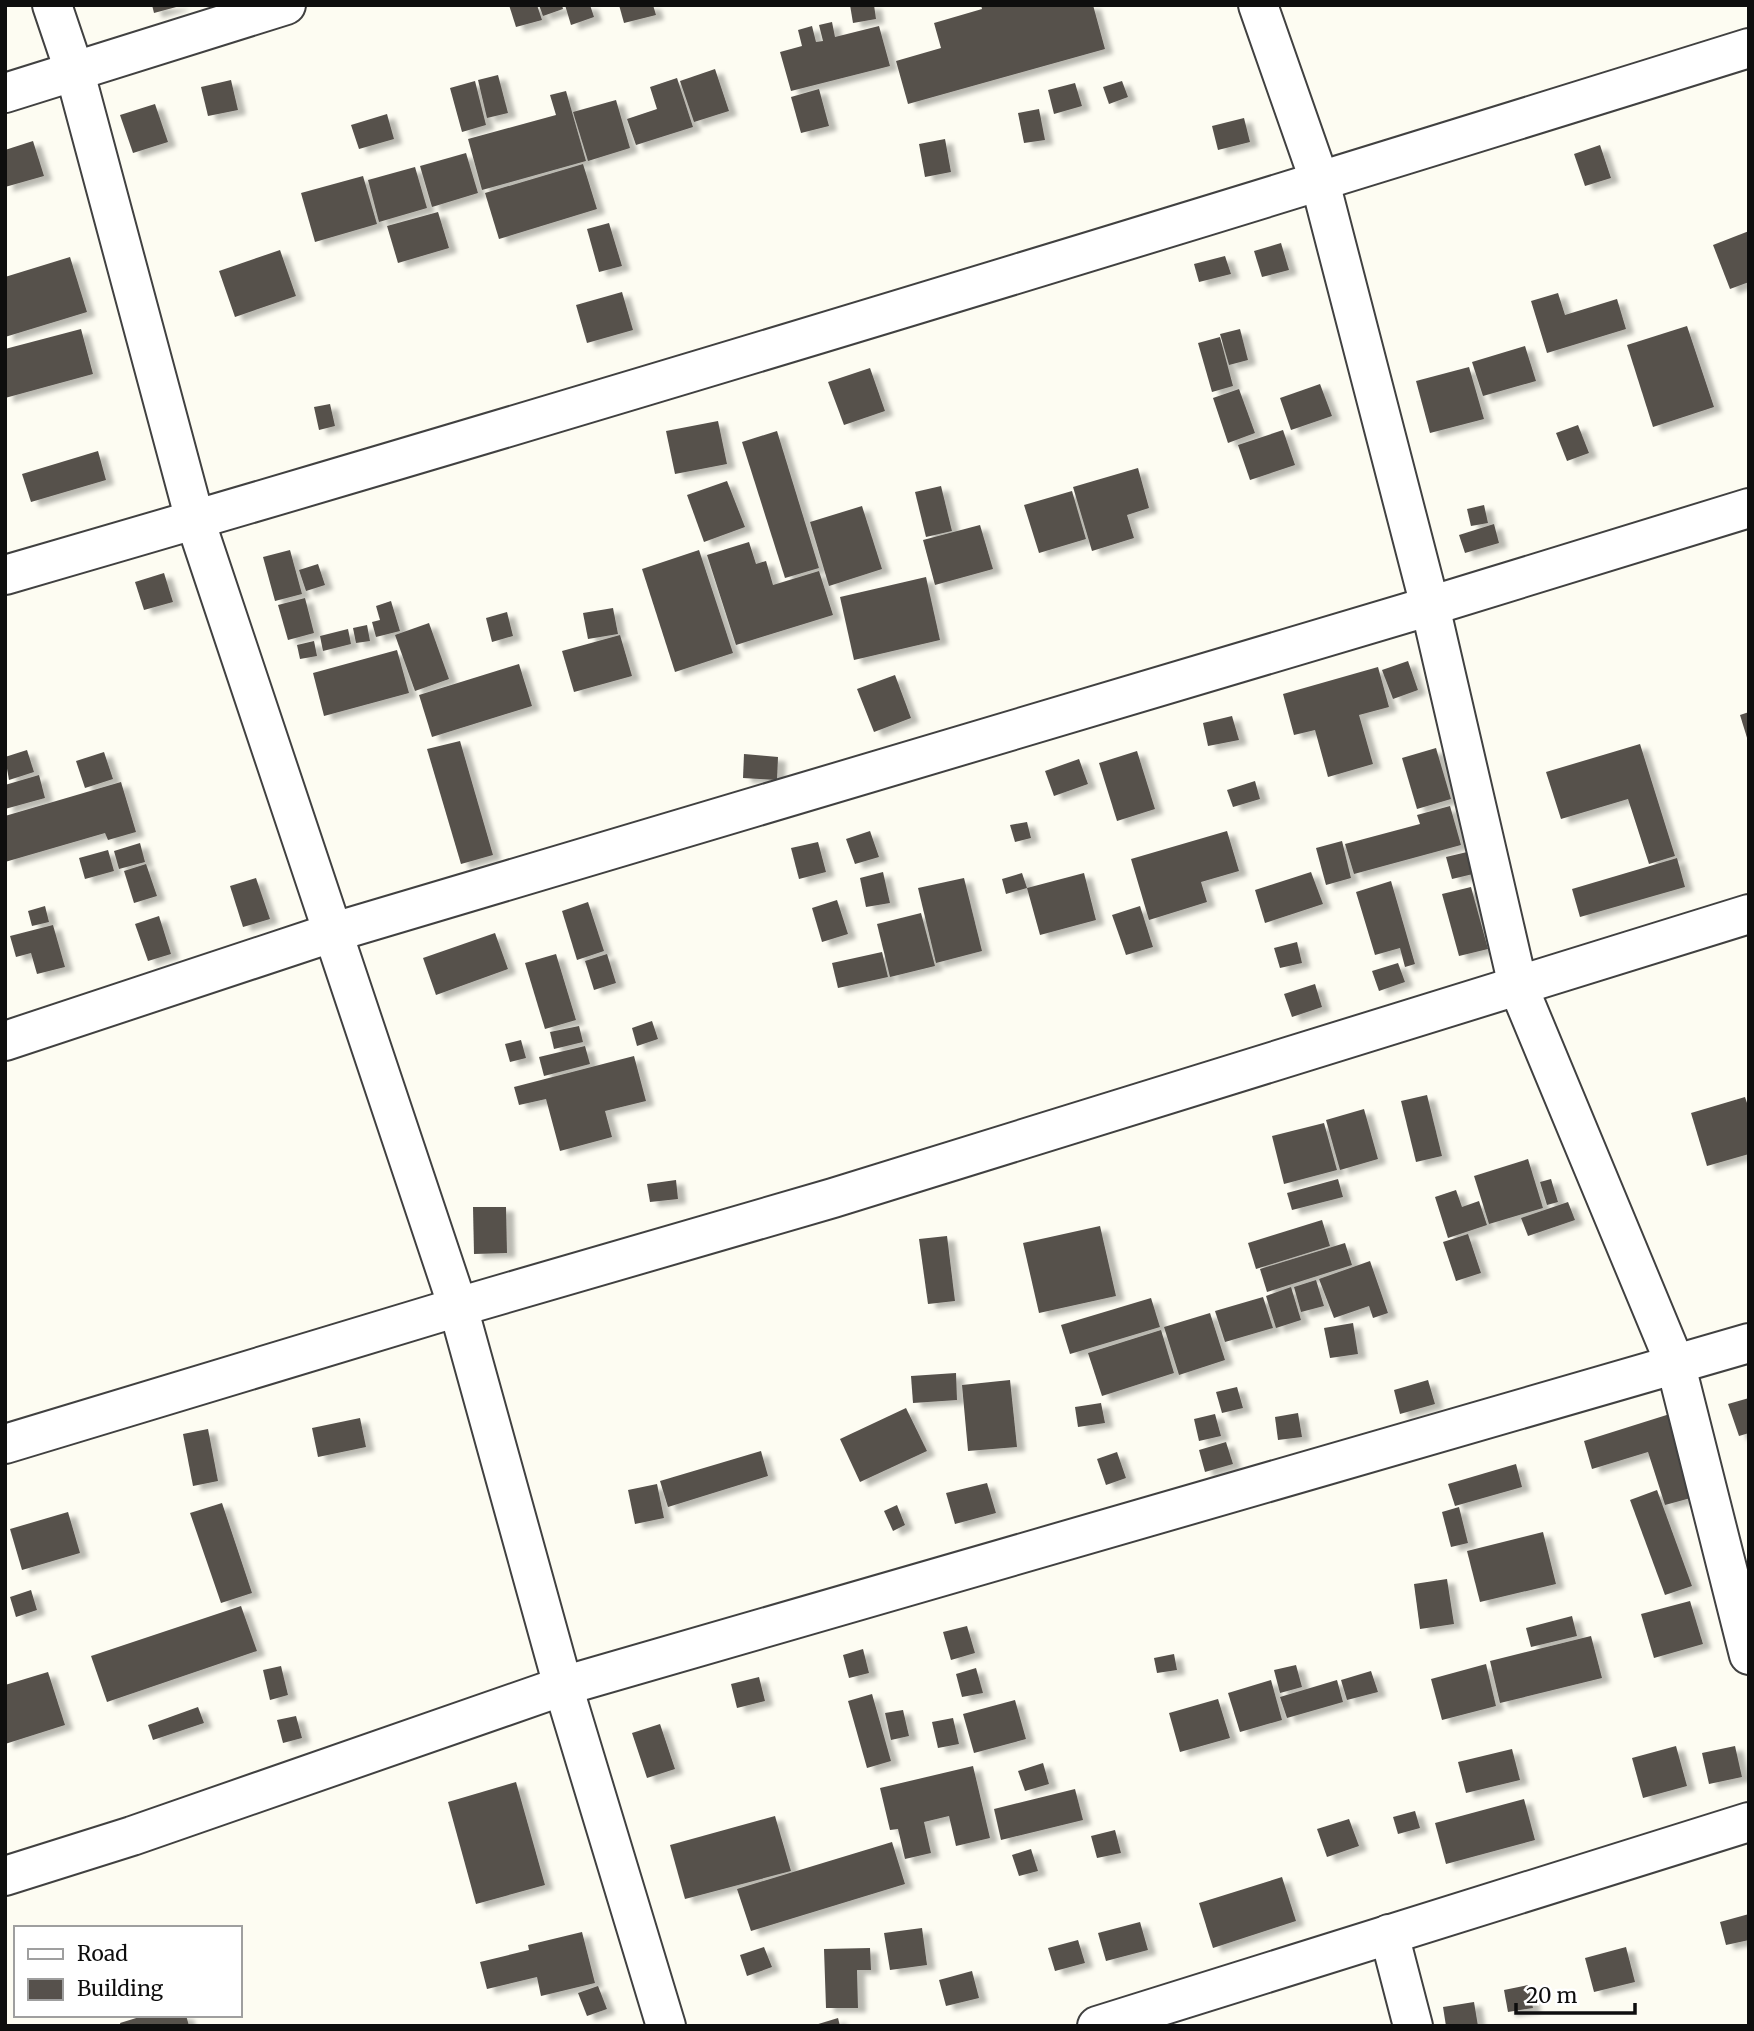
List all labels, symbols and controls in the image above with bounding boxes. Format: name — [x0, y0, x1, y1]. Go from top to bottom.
legend — [14, 1926, 242, 2017]
text: Road — [77, 1940, 128, 1967]
scale bar — [1516, 1972, 1635, 2016]
text: Building — [77, 1975, 164, 2002]
text: 20 m — [1526, 1982, 1578, 2009]

